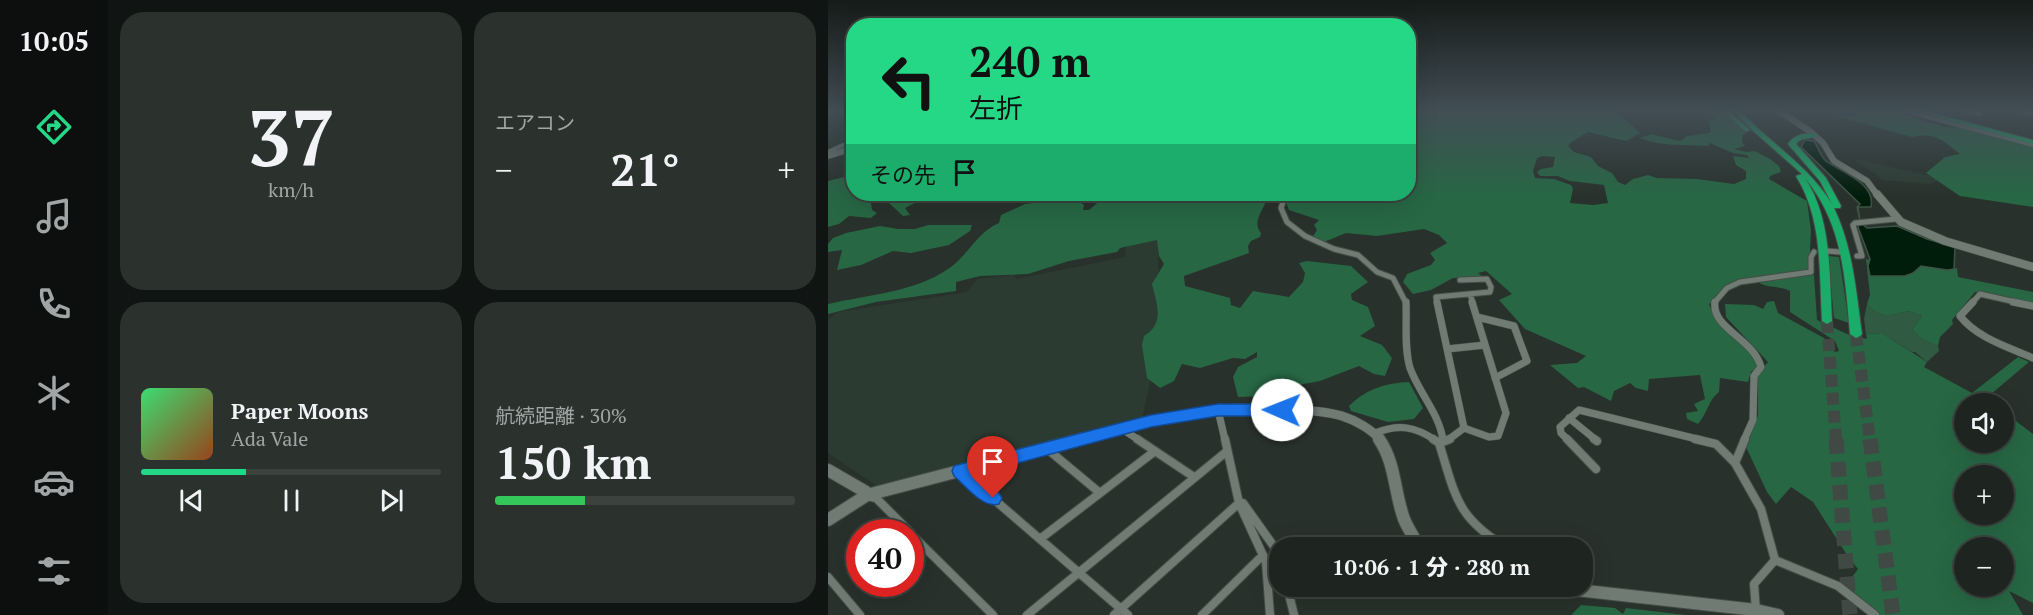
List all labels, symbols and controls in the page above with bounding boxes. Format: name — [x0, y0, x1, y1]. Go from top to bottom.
text: 10:05 — [19, 23, 89, 59]
text: 240 m — [969, 33, 1090, 89]
icon: left — [870, 42, 948, 120]
text: 37 — [247, 85, 335, 188]
text: 左折 — [969, 90, 1023, 126]
icon: directions — [33, 106, 75, 148]
text: エアコン — [495, 109, 575, 136]
text: 21° — [610, 139, 680, 199]
text: − — [495, 148, 513, 191]
text: + — [777, 148, 795, 191]
icon: arrive — [948, 156, 981, 189]
text: その先 — [870, 160, 936, 189]
text: km/h — [268, 176, 314, 203]
icon: music — [33, 195, 75, 237]
icon: phone — [33, 283, 75, 325]
icon: climate — [33, 372, 75, 414]
position arrow — [1250, 378, 1314, 442]
map controls — [1954, 393, 2014, 597]
button: sound — [1954, 393, 2014, 453]
text: Paper Moons — [231, 396, 369, 425]
text: 航続距離 · 30% — [495, 402, 627, 429]
text: Ada Vale — [231, 425, 308, 452]
text: 150 km — [495, 432, 651, 492]
pin — [967, 436, 1018, 498]
icon: arrive — [976, 445, 1009, 478]
icon: car — [33, 461, 75, 503]
button: + — [1954, 465, 2014, 525]
icon: previous — [175, 484, 208, 517]
icon: pause — [275, 484, 308, 517]
icon: next — [375, 484, 408, 517]
speed limit sign: 40 — [846, 519, 924, 597]
button: − — [1954, 537, 2014, 597]
icon: filters — [33, 550, 75, 592]
text: 10:06 · 1 分 · 280 m — [1332, 552, 1530, 581]

